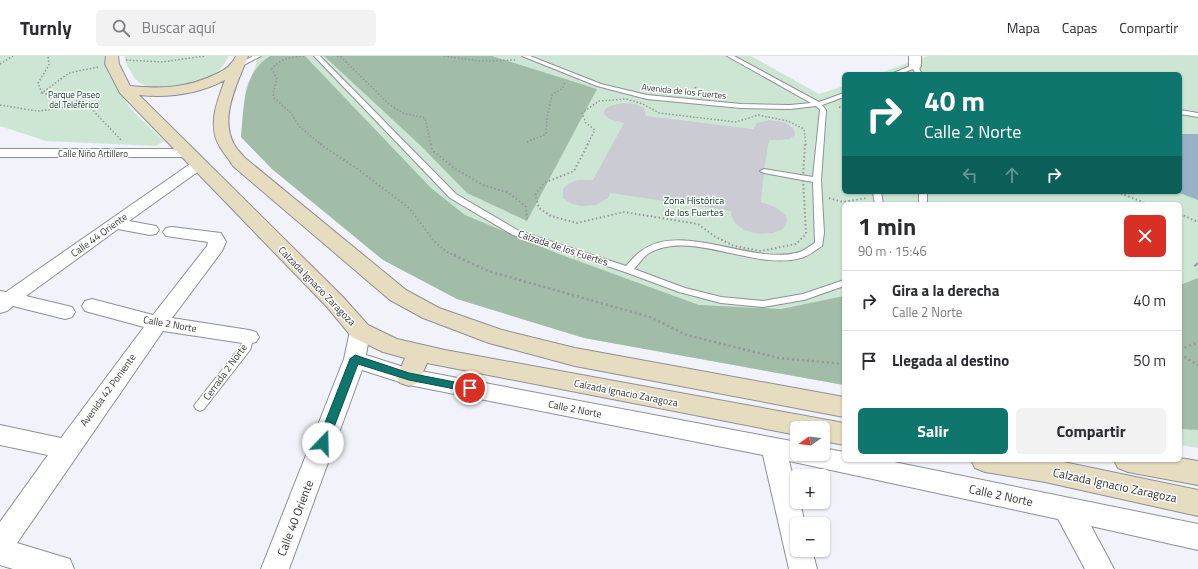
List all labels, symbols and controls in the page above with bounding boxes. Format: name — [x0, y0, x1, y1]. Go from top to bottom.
search box — [96, 10, 376, 46]
text: Turnly — [20, 13, 72, 42]
text: Buscar aquí — [142, 16, 215, 39]
icon: search — [110, 17, 132, 39]
text: Mapa — [1007, 17, 1040, 38]
text: Capas — [1062, 17, 1097, 38]
text: Compartir — [1119, 17, 1178, 38]
text: 40 m — [924, 79, 985, 122]
street label: Avenida de los Fuertes — [641, 80, 727, 102]
park label: Parque Paseo del Teleférico — [48, 88, 100, 111]
icon: right — [858, 88, 910, 140]
text: Calle 2 Norte — [924, 118, 1021, 145]
street label: Calle Niño Artillero — [58, 147, 128, 160]
icon: left — [959, 164, 981, 186]
icon: ahead — [1001, 164, 1023, 186]
icon: right — [1043, 164, 1065, 186]
park label: Zona Histórica de los Fuertes — [664, 193, 724, 220]
text: 1 min — [858, 208, 916, 244]
street label: Calle 44 Oriente — [68, 209, 130, 261]
button: close — [1124, 215, 1166, 257]
street label: Calzada de los Fuertes — [516, 226, 610, 270]
text: 90 m · 15:46 — [858, 241, 927, 261]
street label: Calzada Ignacio Zaragoza — [275, 243, 359, 329]
text: Gira a la derecha — [892, 279, 999, 302]
text: 40 m — [1133, 289, 1166, 312]
icon: right — [858, 290, 880, 312]
text: Calle 2 Norte — [892, 302, 962, 322]
street label: Calle 2 Norte — [142, 312, 198, 336]
street label: Cerrada 2 Norte — [199, 341, 251, 403]
text: Llegada al destino — [892, 349, 1009, 372]
text: 50 m — [1133, 349, 1166, 372]
icon: arrive — [858, 350, 880, 372]
street label: Avenida 42 Poniente — [76, 351, 140, 429]
pin — [453, 371, 487, 405]
street label: Calzada Ignacio Zaragoza — [573, 376, 679, 410]
icon: arrive — [459, 377, 481, 399]
street label: Calle 2 Norte — [547, 396, 603, 422]
button: Salir — [858, 408, 1008, 454]
button: Compartir — [1016, 408, 1166, 454]
north arrow — [790, 421, 830, 461]
map controls — [790, 421, 830, 557]
position arrow — [302, 422, 344, 464]
street label: Calzada Ignacio Zaragoza — [1051, 463, 1179, 507]
button: + — [790, 469, 830, 509]
street label: Calle 40 Oriente — [272, 477, 318, 559]
street label: Calle 2 Norte — [967, 479, 1035, 511]
button: − — [790, 517, 830, 557]

